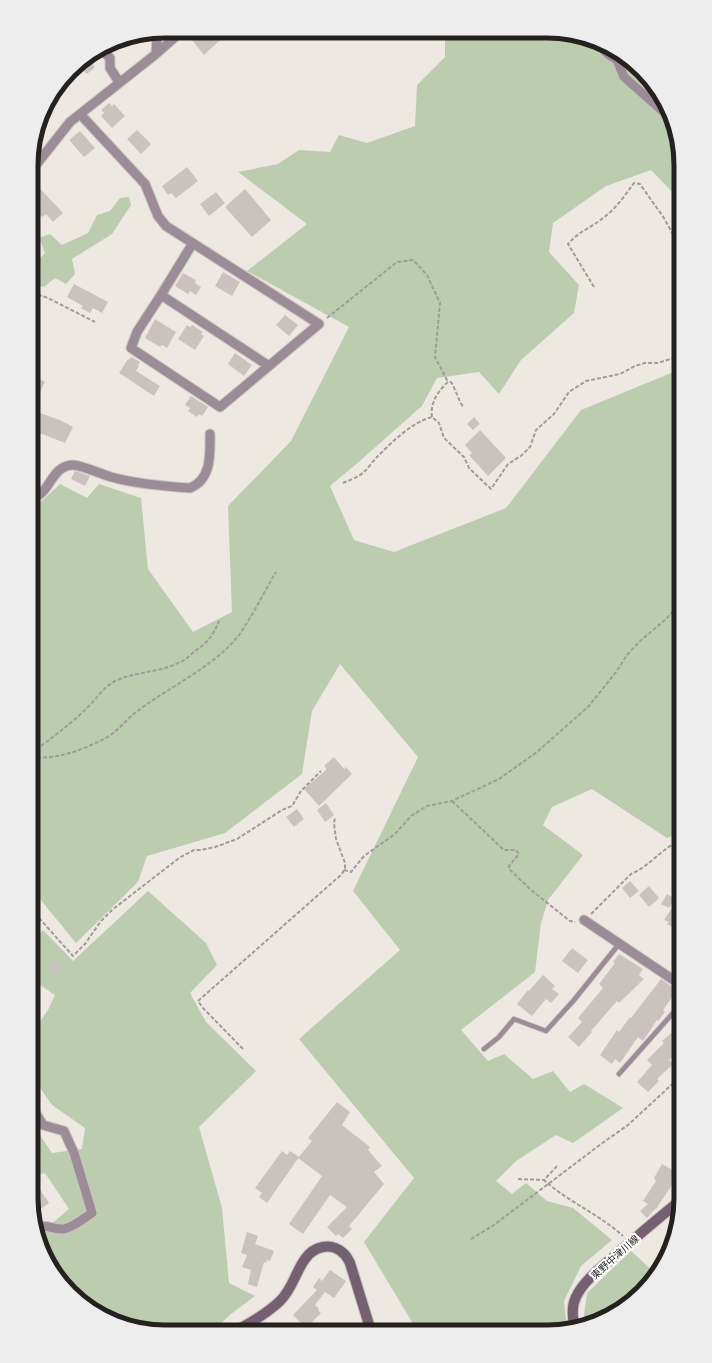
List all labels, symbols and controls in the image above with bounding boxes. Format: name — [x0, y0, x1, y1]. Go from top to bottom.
street label: 東野中津川線 — [588, 1232, 642, 1282]

